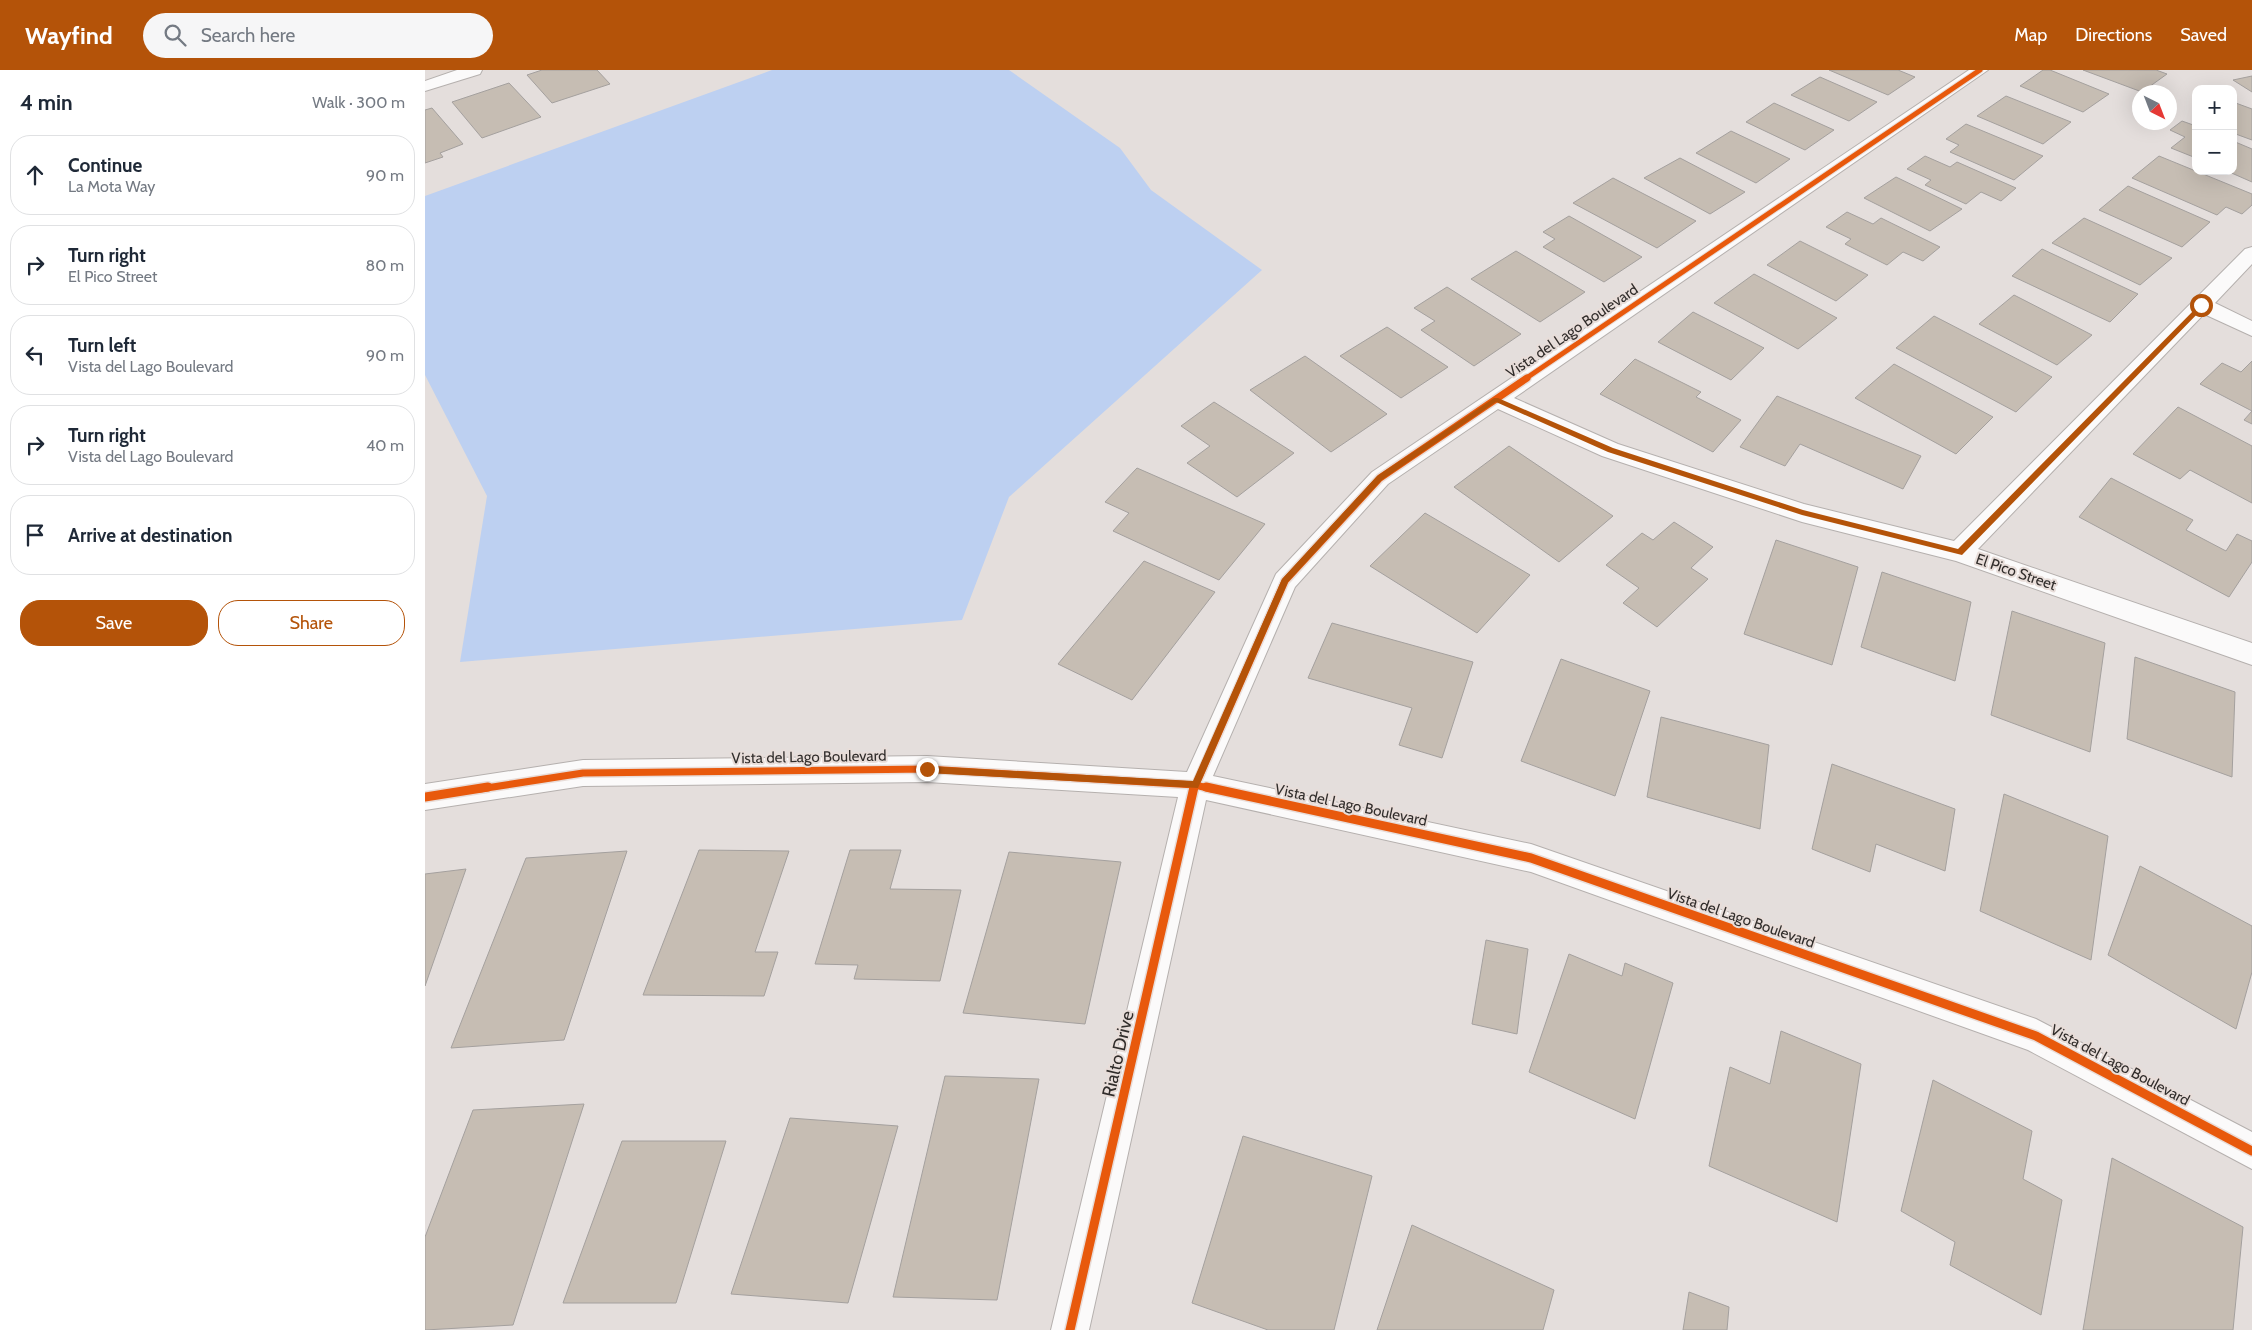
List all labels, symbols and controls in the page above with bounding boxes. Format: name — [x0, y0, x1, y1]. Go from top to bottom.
search box — [143, 13, 493, 58]
text: Wayfind — [25, 21, 113, 50]
icon: search — [161, 21, 189, 49]
text: Search here — [201, 24, 295, 47]
text: Map — [2014, 24, 2047, 46]
text: Directions — [2075, 24, 2152, 46]
text: Saved — [2180, 24, 2227, 46]
north arrow — [2132, 85, 2177, 130]
map controls — [2192, 85, 2237, 175]
button: + — [2192, 85, 2237, 130]
text: 4 min — [20, 90, 73, 115]
text: Walk · 300 m — [312, 93, 405, 112]
button: − — [2192, 130, 2237, 175]
text: Continue — [68, 154, 142, 177]
icon: ahead — [21, 161, 49, 189]
text: 90 m — [366, 166, 404, 185]
text: La Mota Way — [68, 177, 155, 196]
text: Turn right — [68, 244, 146, 267]
icon: right — [21, 251, 49, 279]
text: 80 m — [366, 256, 404, 275]
text: El Pico Street — [68, 267, 157, 286]
street label: Vista del Lago Boulevard — [1503, 280, 1641, 382]
route start — [2190, 294, 2213, 317]
text: Turn left — [68, 334, 136, 357]
icon: left — [21, 341, 49, 369]
text: 90 m — [366, 346, 404, 365]
text: Vista del Lago Boulevard — [68, 357, 233, 376]
text: Turn right — [68, 424, 146, 447]
icon: right — [21, 431, 49, 459]
text: 40 m — [366, 436, 404, 455]
text: Vista del Lago Boulevard — [68, 447, 233, 466]
icon: arrive — [21, 521, 49, 549]
text: Arrive at destination — [68, 524, 232, 547]
street label: El Pico Street — [1973, 550, 2059, 594]
button: Save — [20, 600, 208, 646]
button: Share — [218, 600, 405, 646]
street label: Vista del Lago Boulevard — [731, 747, 887, 767]
route end — [916, 758, 939, 781]
street label: Vista del Lago Boulevard — [1273, 780, 1429, 830]
street label: Vista del Lago Boulevard — [1665, 884, 1817, 952]
street label: Rialto Drive — [1097, 1009, 1139, 1099]
street label: Vista del Lago Boulevard — [2047, 1021, 2193, 1109]

